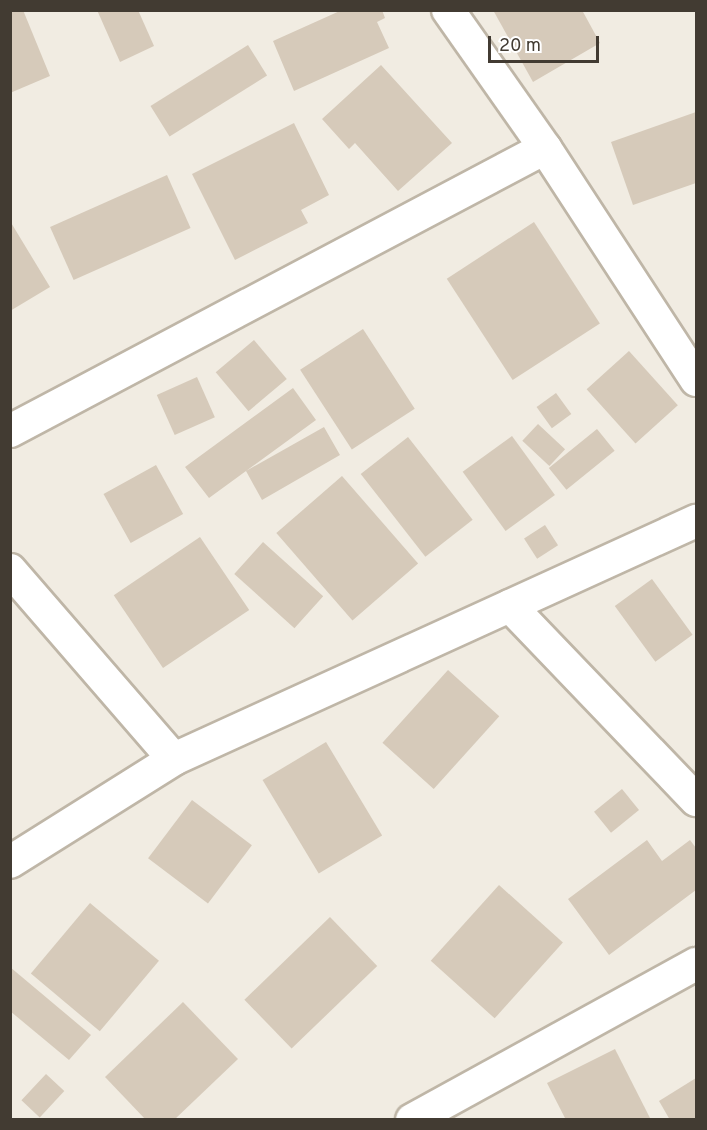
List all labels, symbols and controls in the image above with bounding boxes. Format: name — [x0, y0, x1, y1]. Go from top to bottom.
scale bar — [491, 24, 602, 62]
text: 20 m — [499, 35, 541, 58]

